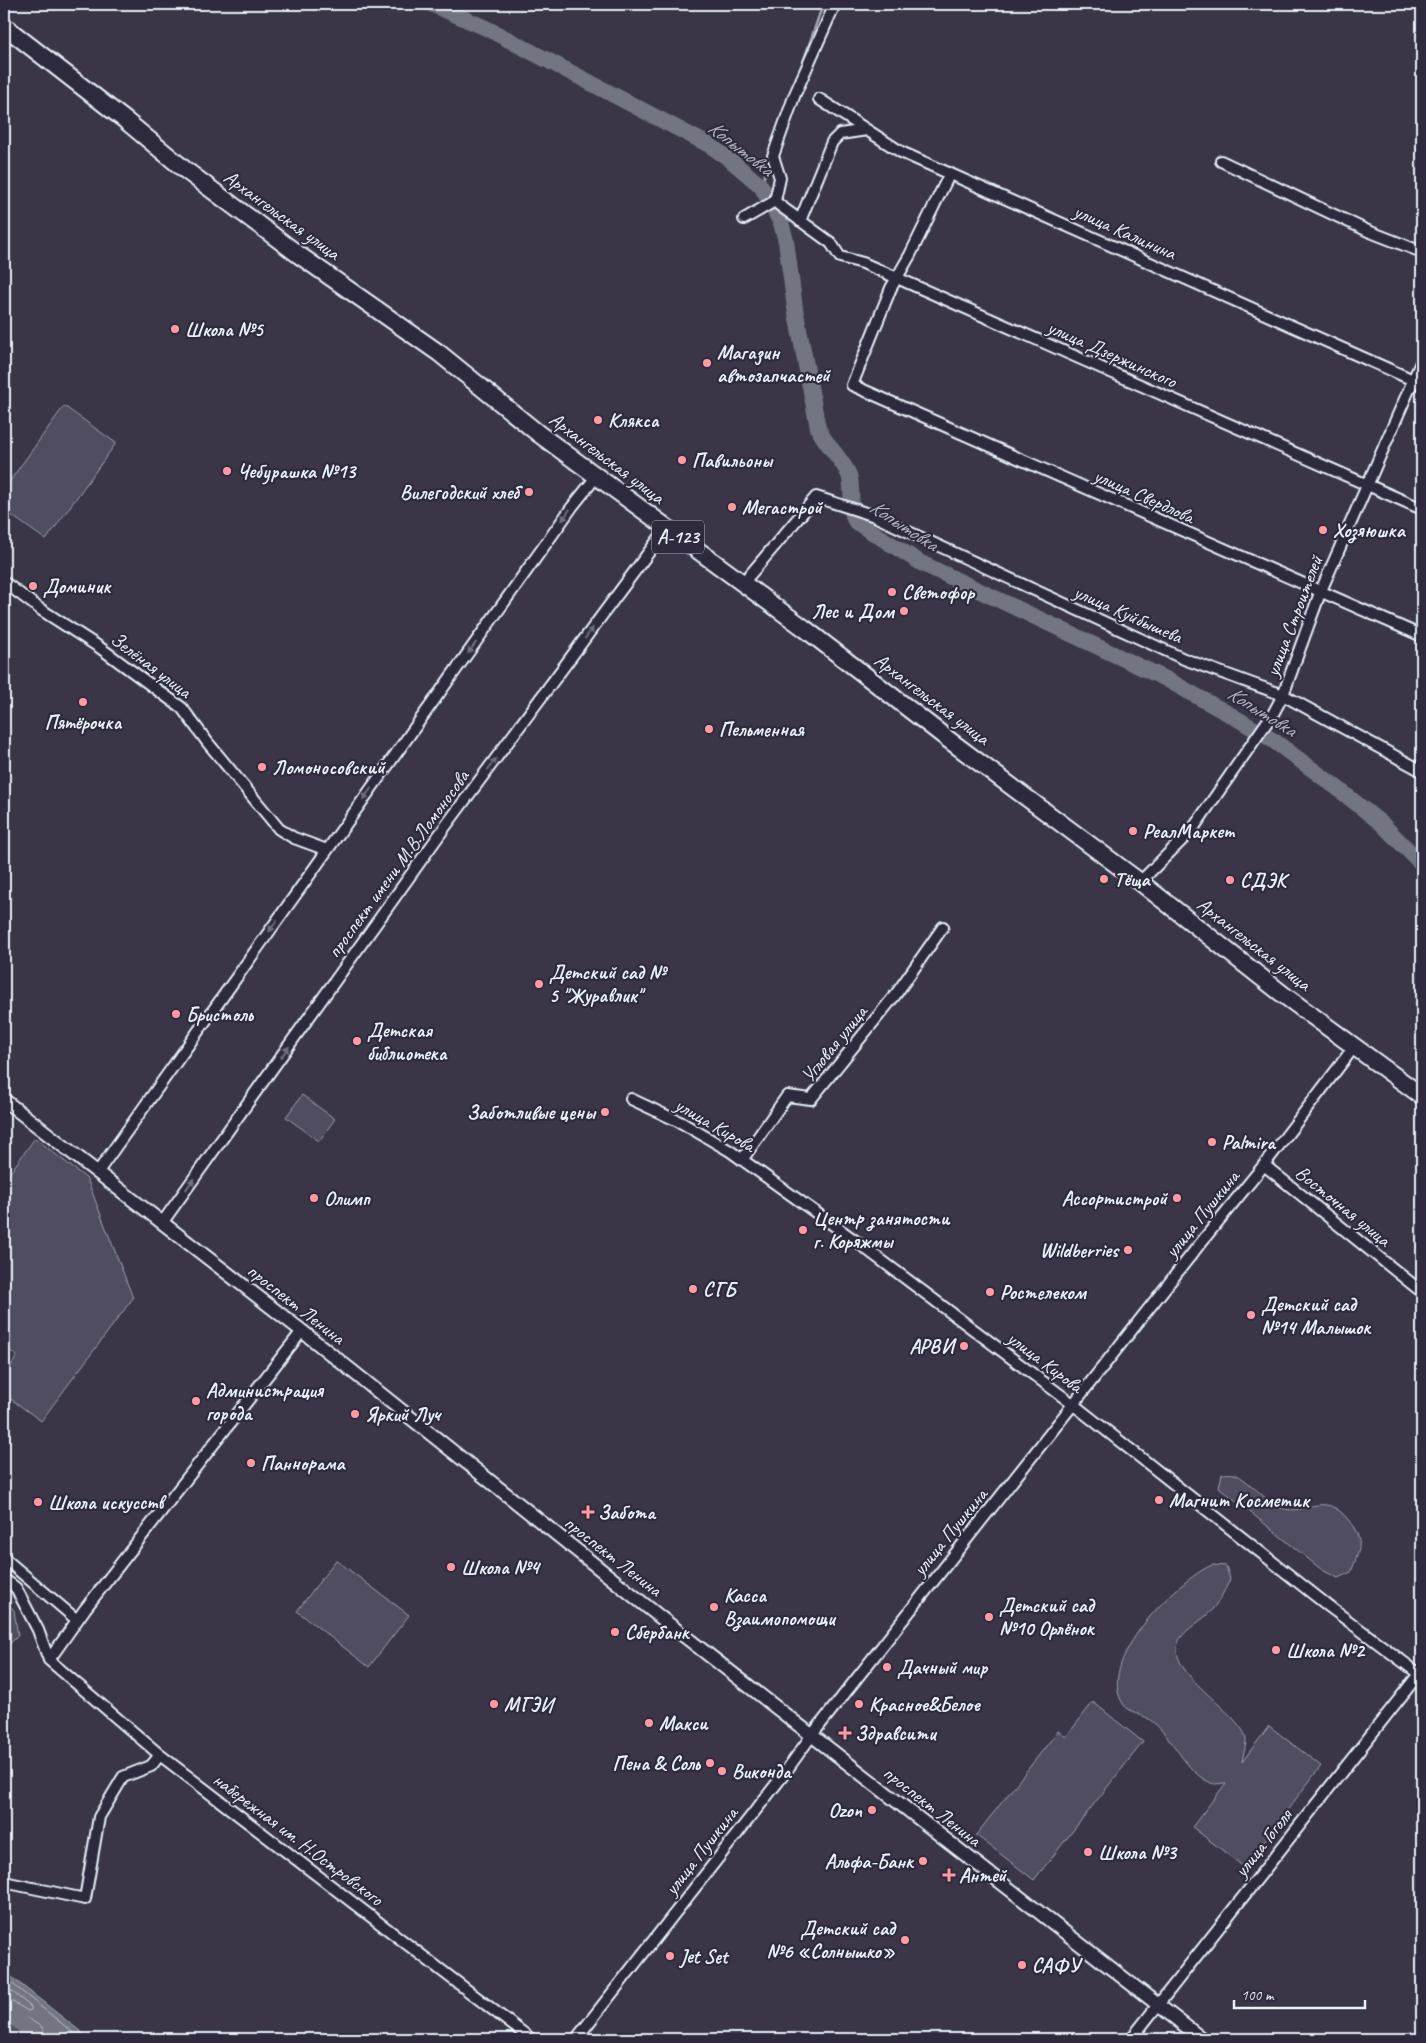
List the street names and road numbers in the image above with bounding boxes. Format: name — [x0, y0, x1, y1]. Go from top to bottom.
street label: Архангельская улица — [219, 164, 346, 266]
street label: улица Калинина — [1069, 198, 1181, 266]
street label: улица Дзержинского — [1043, 314, 1181, 394]
street label: Архангельская улица — [544, 407, 671, 510]
street label: улица Свердлова — [1089, 462, 1200, 530]
road number: А-123 — [652, 520, 704, 554]
street label: улица Строителей — [1259, 550, 1329, 681]
street label: улица Куйбышева — [1069, 579, 1188, 650]
street label: Зелёная улица — [106, 626, 198, 705]
street label: Архангельская улица — [869, 648, 996, 751]
street label: проспект имени М.В.Ломоносова — [321, 764, 476, 963]
street label: Архангельская улица — [1192, 892, 1317, 997]
street label: Угловая улица — [795, 999, 874, 1088]
street label: улица Кирова — [670, 1092, 761, 1159]
street label: Восточная улица — [1290, 1160, 1397, 1253]
street label: улица Пушкина — [1158, 1164, 1246, 1264]
street label: проспект Ленина — [242, 1258, 352, 1351]
street label: улица Кирова — [1001, 1325, 1089, 1400]
street label: улица Пушкина — [906, 1482, 994, 1582]
street label: проспект Ленина — [559, 1510, 669, 1603]
street label: проспект Ленина — [878, 1760, 988, 1853]
street label: набережная им. Н.Островского — [208, 1767, 389, 1912]
street label: улица Пушкина — [658, 1800, 744, 1901]
street label: улица Гоголя — [1228, 1802, 1299, 1883]

